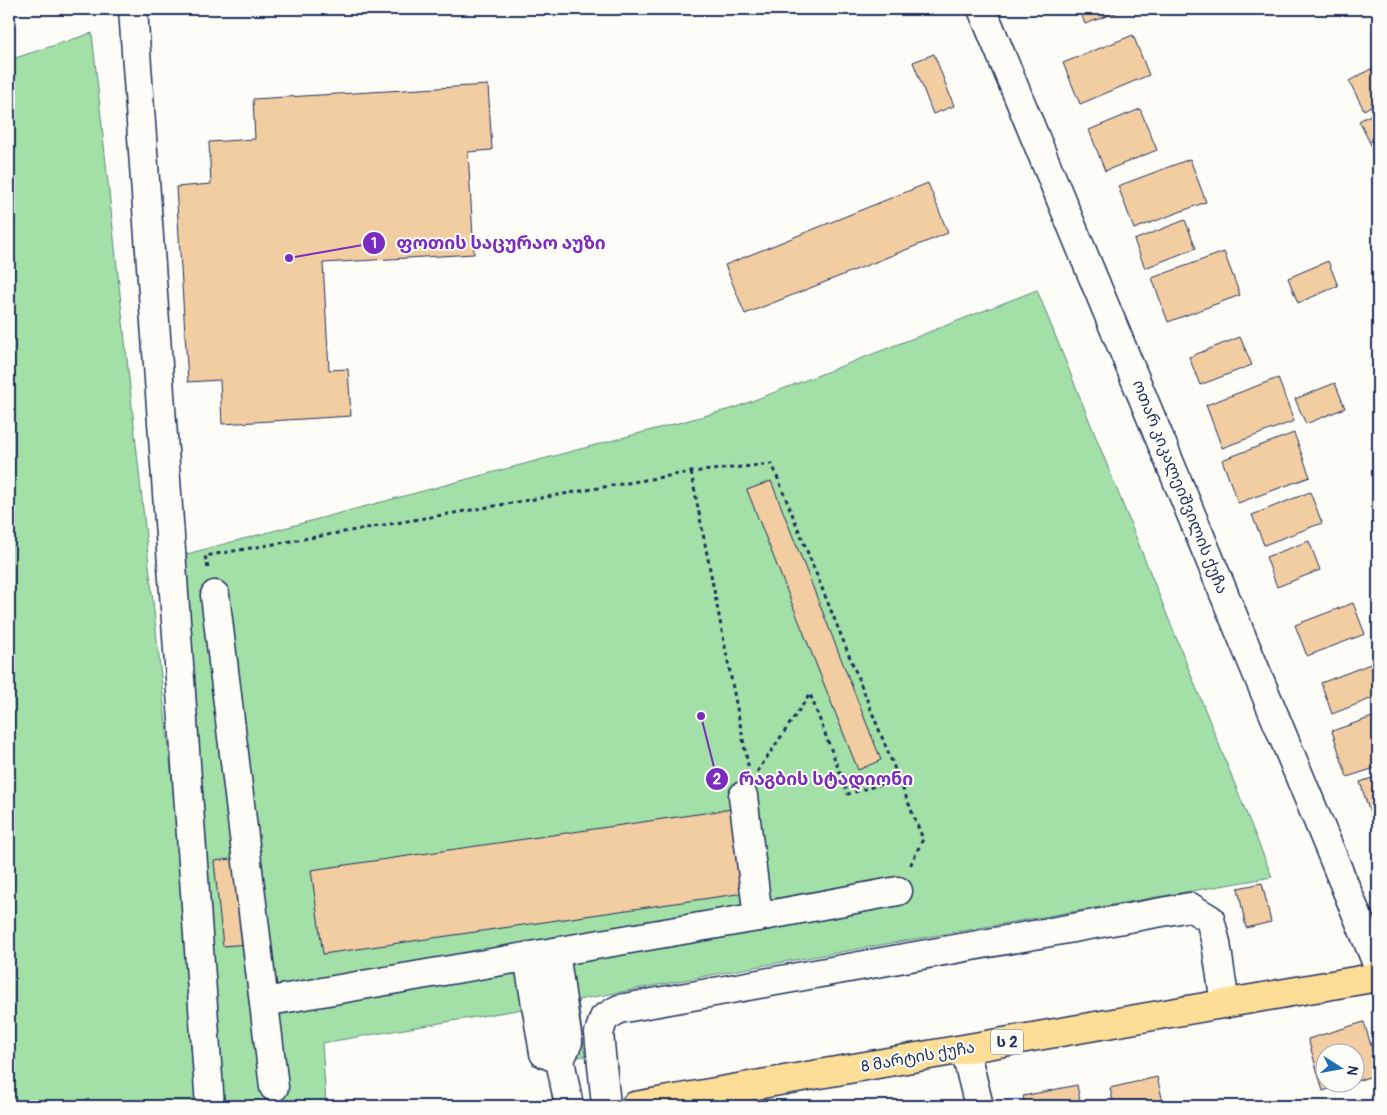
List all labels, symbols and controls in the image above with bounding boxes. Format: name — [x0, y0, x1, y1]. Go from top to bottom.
callout: ფოთის საცურაო აუზი — [361, 227, 616, 260]
text: ფოთის საცურაო აუზი — [396, 232, 606, 255]
text: 1 — [371, 234, 377, 253]
street label: ოთარ კიკალეიშვილის ქუჩა — [1128, 377, 1232, 597]
callout: რაგბის სტადიონი — [704, 762, 923, 795]
text: რაგბის სტადიონი — [739, 768, 913, 791]
text: 2 — [713, 770, 721, 789]
road number: ს 2 — [991, 1030, 1023, 1054]
street label: 8 მარტის ქუჩა — [860, 1037, 976, 1077]
north arrow — [1314, 1042, 1364, 1092]
text: N — [1343, 1064, 1362, 1077]

